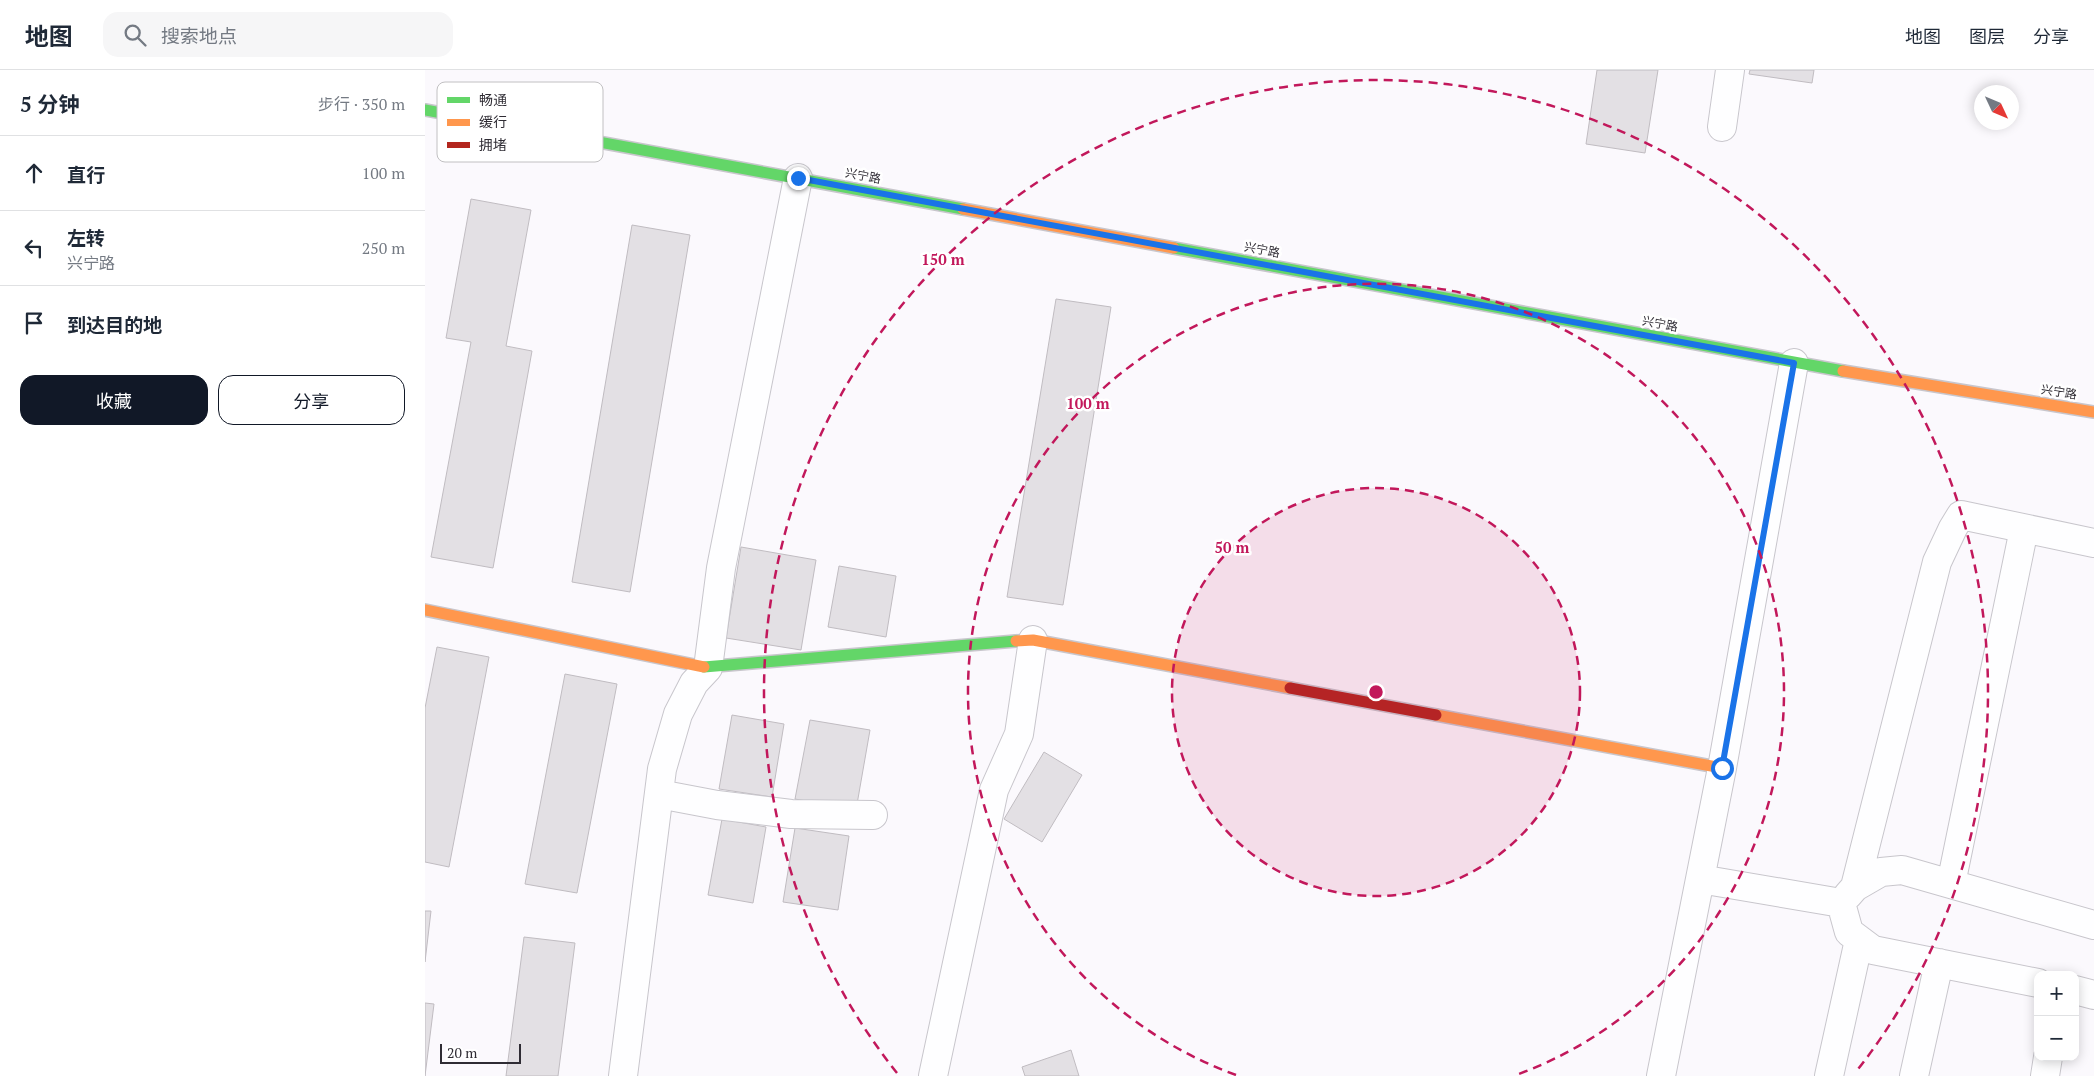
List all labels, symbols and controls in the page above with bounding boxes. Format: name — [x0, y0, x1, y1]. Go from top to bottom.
search box — [103, 12, 453, 57]
text: 地图 — [25, 20, 73, 52]
icon: search — [121, 21, 149, 49]
text: 搜索地点 — [161, 23, 237, 48]
text: 地图 — [1905, 24, 1941, 48]
text: 图层 — [1969, 24, 2005, 48]
text: 分享 — [2033, 24, 2069, 48]
legend — [437, 82, 603, 162]
north arrow — [1974, 85, 2019, 130]
text: 5 分钟 — [20, 90, 80, 118]
text: 畅通 — [479, 90, 507, 109]
text: 步行 · 350 m — [318, 93, 405, 115]
text: 缓行 — [479, 112, 507, 131]
text: 拥堵 — [479, 135, 507, 154]
icon: ahead — [20, 159, 48, 187]
text: 直行 — [67, 162, 105, 187]
text: 100 m — [362, 162, 405, 184]
street label: 兴宁路 — [844, 165, 882, 186]
route end — [787, 167, 810, 190]
text: 左转 — [67, 225, 105, 250]
icon: left — [20, 234, 48, 262]
text: 250 m — [362, 237, 405, 259]
street label: 兴宁路 — [1243, 239, 1281, 260]
text: 150 m — [921, 249, 965, 269]
text: 兴宁路 — [67, 252, 115, 274]
icon: arrive — [20, 309, 48, 337]
text: 到达目的地 — [67, 312, 162, 337]
street label: 兴宁路 — [1641, 313, 1679, 334]
button: 收藏 — [20, 375, 208, 425]
button: 分享 — [218, 375, 405, 425]
street label: 兴宁路 — [2040, 381, 2078, 402]
text: 100 m — [1066, 393, 1110, 413]
text: 50 m — [1215, 537, 1250, 557]
centre of rings — [1367, 683, 1385, 701]
route start — [1711, 757, 1734, 780]
map controls — [2034, 971, 2079, 1061]
button: + — [2034, 971, 2079, 1016]
button: − — [2034, 1016, 2079, 1061]
scale bar — [440, 1041, 521, 1064]
text: 20 m — [447, 1043, 477, 1062]

